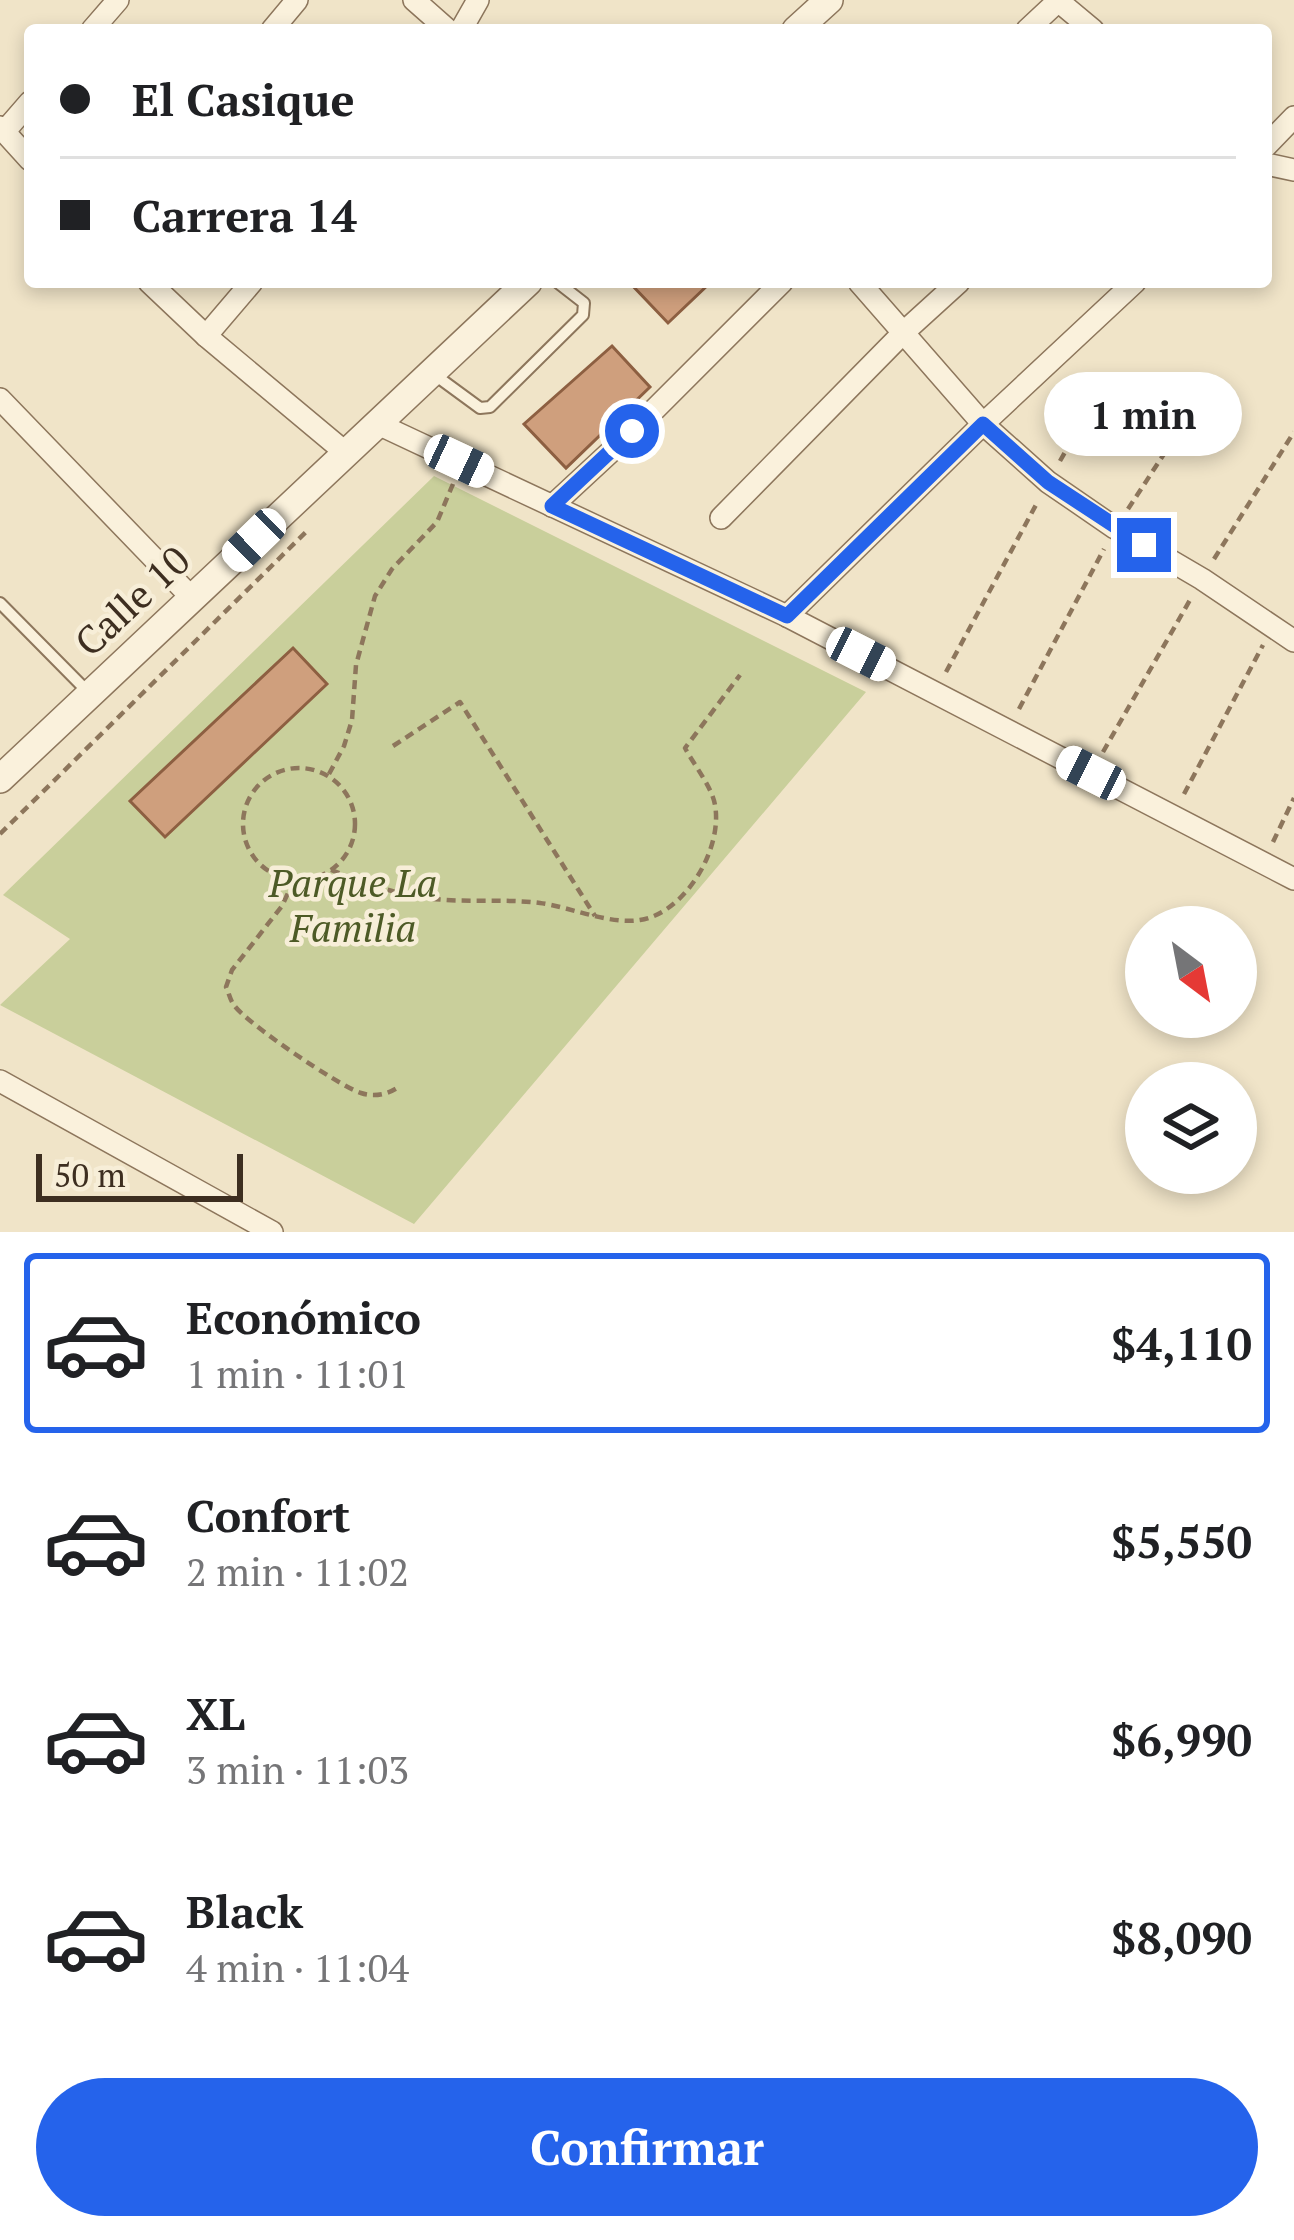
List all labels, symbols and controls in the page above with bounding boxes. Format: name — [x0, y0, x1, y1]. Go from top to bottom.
text: El Casique — [132, 69, 355, 129]
text: Carrera 14 — [132, 185, 357, 245]
callout: 1 min — [1045, 371, 1243, 455]
text: 1 min — [1090, 388, 1196, 440]
route start — [605, 404, 659, 458]
car — [419, 429, 499, 493]
car — [216, 502, 292, 578]
route end — [1117, 518, 1171, 572]
street label: Calle 10 — [63, 534, 200, 667]
car — [821, 622, 901, 686]
car — [1051, 741, 1131, 805]
park label: Parque La Familia — [268, 856, 437, 953]
north arrow — [1125, 906, 1257, 1038]
map controls — [1125, 906, 1257, 1194]
button: layers — [1125, 1062, 1257, 1194]
scale bar — [36, 1148, 243, 1201]
text: 50 m — [54, 1153, 126, 1196]
text: Económico — [186, 1287, 421, 1347]
icon: car — [42, 1289, 150, 1397]
text: $4,110 — [1111, 1313, 1252, 1373]
text: 1 min · 11:01 — [186, 1347, 409, 1399]
text: Confort — [186, 1485, 350, 1545]
icon: car — [42, 1487, 150, 1595]
text: $5,550 — [1111, 1511, 1252, 1571]
text: 2 min · 11:02 — [186, 1545, 409, 1597]
text: XL — [186, 1683, 245, 1743]
icon: car — [42, 1685, 150, 1793]
text: $6,990 — [1111, 1709, 1252, 1769]
text: 3 min · 11:03 — [186, 1743, 409, 1795]
text: Black — [186, 1881, 303, 1941]
icon: car — [42, 1883, 150, 1991]
text: $8,090 — [1111, 1907, 1252, 1967]
text: 4 min · 11:04 — [186, 1941, 409, 1993]
button: Confirmar — [36, 2078, 1258, 2216]

